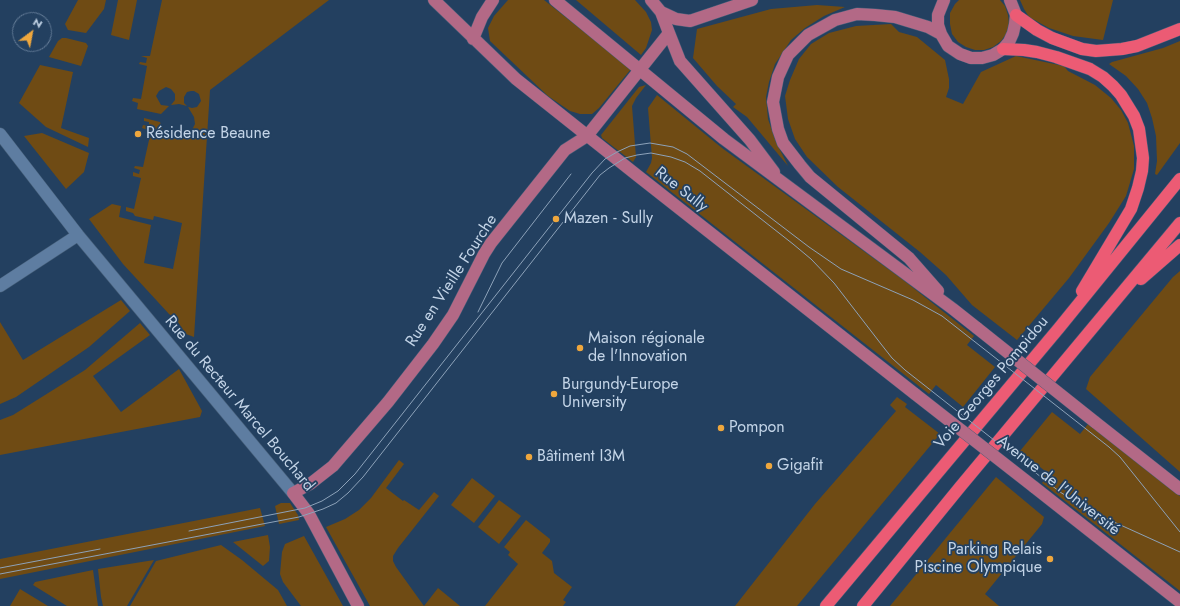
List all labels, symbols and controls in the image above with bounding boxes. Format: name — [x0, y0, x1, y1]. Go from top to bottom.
north arrow — [12, 12, 52, 52]
text: N — [30, 14, 46, 32]
place label: Résidence Beaune — [146, 124, 270, 144]
marker: Résidence Beaune — [133, 129, 143, 139]
street label: Rue Sully — [651, 163, 711, 217]
place label: Mazen - Sully — [564, 209, 653, 229]
street label: Rue en Vieille Fourche — [402, 211, 502, 351]
marker: Mazen - Sully — [551, 214, 561, 224]
street label: Rue du Recteur Marcel Bouchard — [160, 312, 318, 496]
street label: Voie Georges Pompidou — [931, 313, 1053, 453]
place label: Maison régionale de l'Innovation — [588, 329, 705, 367]
marker: Maison régionale de l'Innovation — [575, 343, 585, 353]
place label: Burgundy-Europe University — [562, 375, 679, 413]
marker: Burgundy-Europe University — [549, 389, 559, 399]
place label: Pompon — [729, 418, 785, 438]
marker: Pompon — [716, 423, 726, 433]
street label: Avenue de l'Université — [993, 432, 1123, 540]
place label: Bâtiment I3M — [537, 447, 625, 467]
marker: Bâtiment I3M — [524, 452, 534, 462]
place label: Gigafit — [777, 456, 823, 476]
marker: Gigafit — [764, 461, 774, 471]
place label: Parking Relais Piscine Olympique — [914, 540, 1042, 578]
marker: Parking Relais Piscine Olympique — [1045, 554, 1055, 564]

